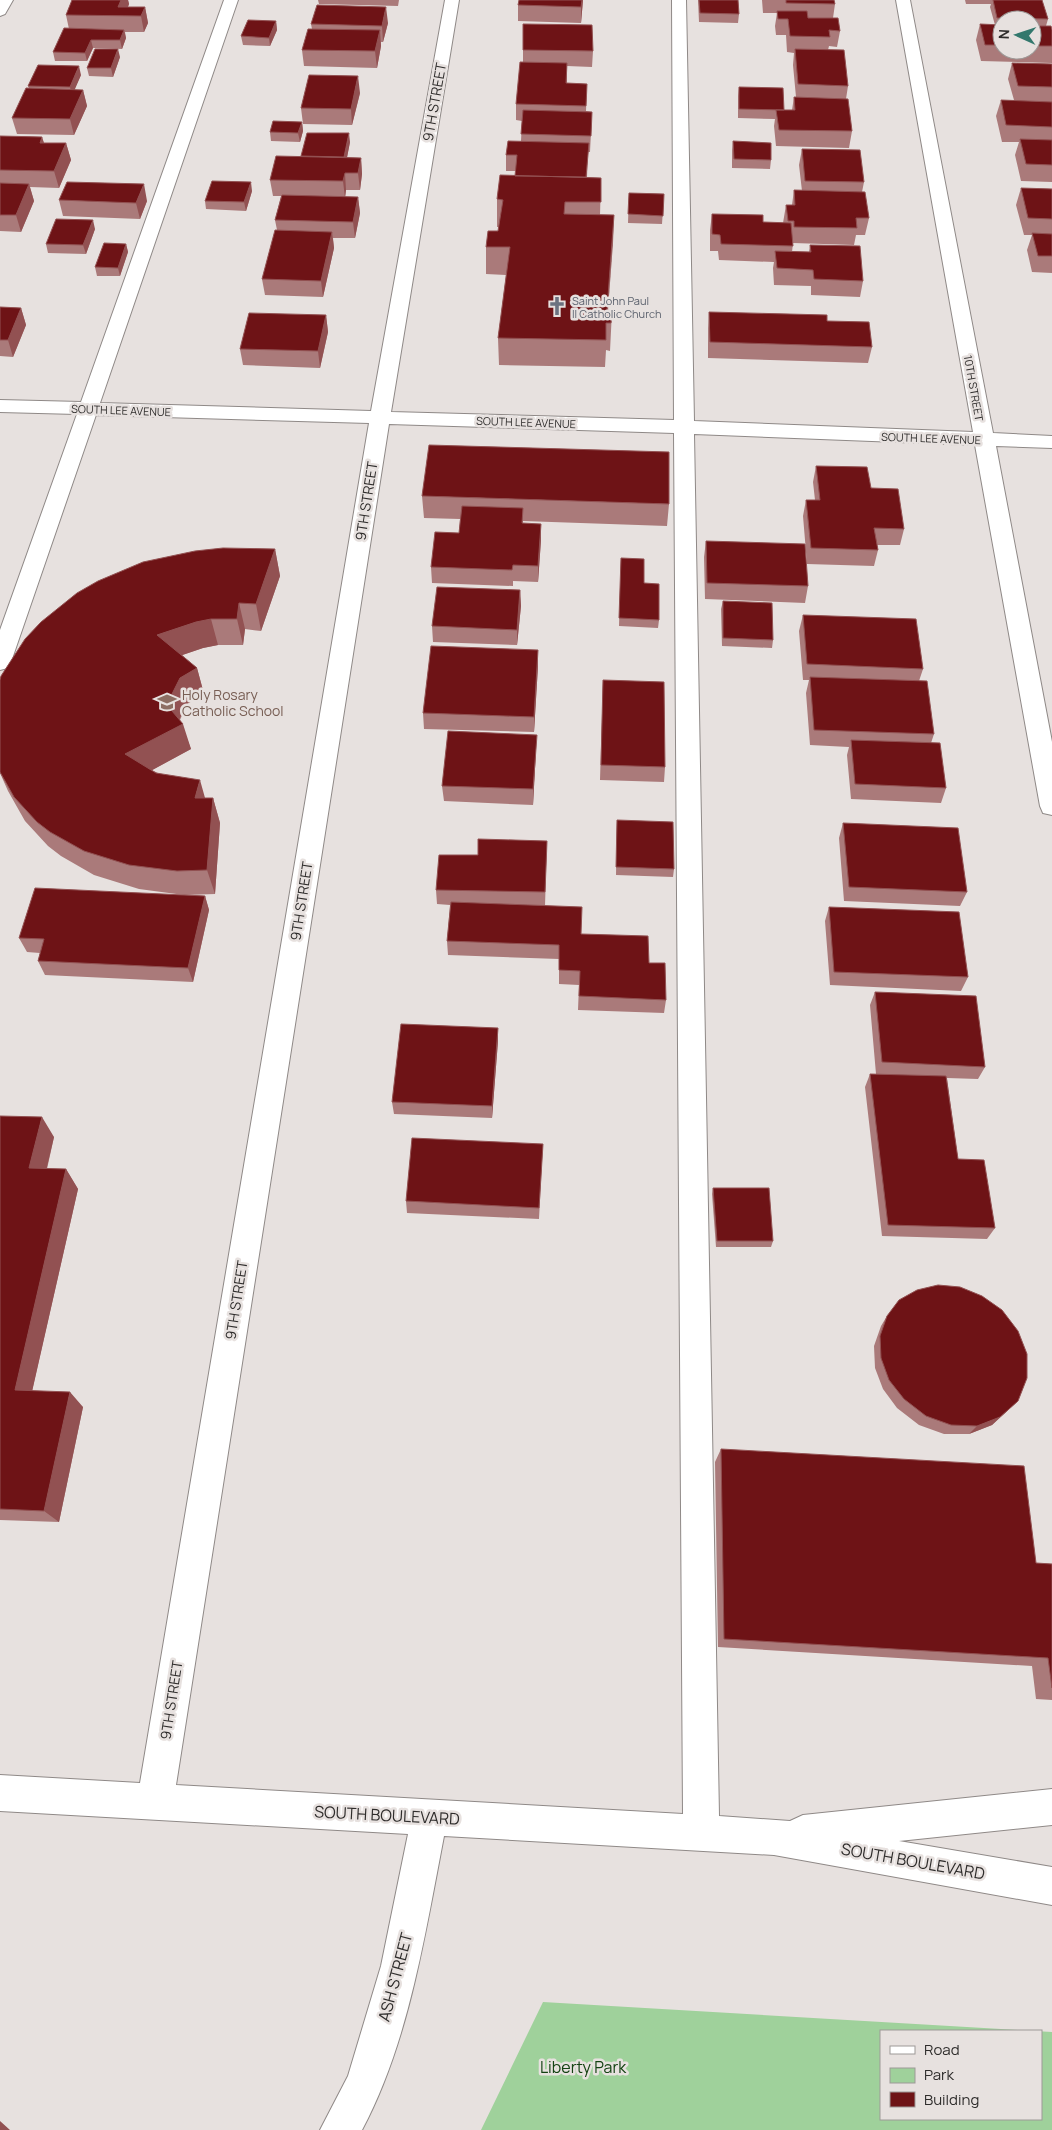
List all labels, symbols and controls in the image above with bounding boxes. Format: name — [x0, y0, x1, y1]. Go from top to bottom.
north arrow — [992, 10, 1042, 60]
text: N — [994, 29, 1013, 40]
street label: 9TH STREET — [418, 61, 450, 143]
place label: Saint John Paul II Catholic Church — [572, 293, 662, 321]
church icon: Saint John Paul II Catholic Church — [546, 295, 568, 317]
street label: 10TH STREET — [961, 354, 987, 423]
street label: SOUTH LEE AVENUE — [71, 401, 171, 419]
street label: SOUTH LEE AVENUE — [476, 413, 576, 431]
street label: SOUTH LEE AVENUE — [881, 429, 981, 447]
street label: 9TH STREET — [350, 460, 382, 542]
place label: Holy Rosary Catholic School — [182, 685, 284, 720]
school or university icon: Holy Rosary Catholic School — [156, 691, 178, 713]
street label: 9TH STREET — [285, 860, 317, 942]
street label: 9TH STREET — [220, 1259, 252, 1341]
street label: 9TH STREET — [155, 1659, 187, 1741]
street label: SOUTH BOULEVARD — [314, 1800, 461, 1830]
street label: SOUTH BOULEVARD — [839, 1838, 987, 1885]
street label: ASH STREET — [373, 1930, 418, 2024]
legend — [880, 2030, 1042, 2120]
text: Road — [924, 2039, 960, 2060]
park label: Liberty Park — [540, 2056, 627, 2078]
text: Park — [924, 2064, 954, 2085]
text: Building — [924, 2089, 979, 2110]

